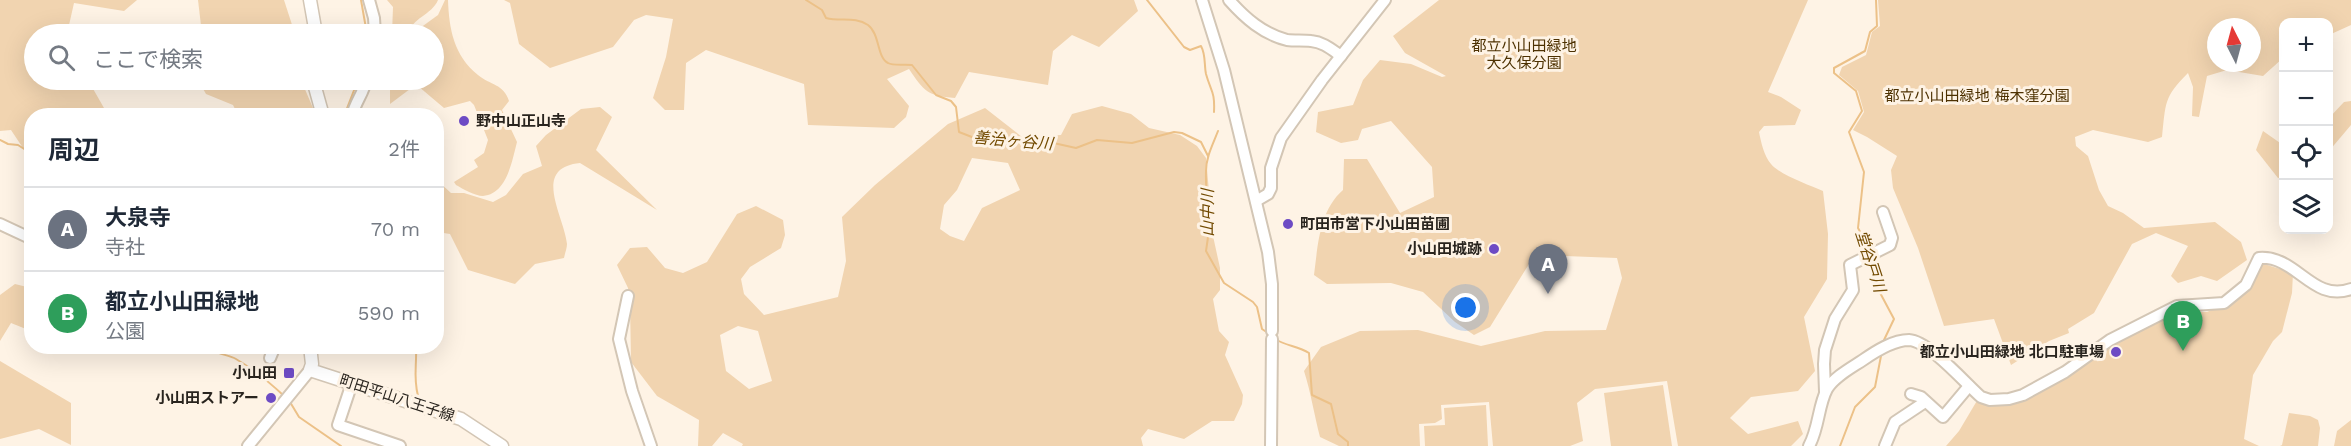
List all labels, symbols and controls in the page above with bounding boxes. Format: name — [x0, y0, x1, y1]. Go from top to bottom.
north arrow — [2207, 18, 2261, 72]
map controls — [2279, 18, 2333, 234]
button: + — [2279, 18, 2333, 72]
search box — [24, 24, 444, 90]
park label: 都立小山田緑地 大久保分園 — [1471, 37, 1577, 72]
icon: search — [45, 41, 78, 74]
text: ここで検索 — [93, 47, 203, 72]
button: − — [2279, 72, 2333, 126]
park label: 都立小山田緑地 梅木窪分園 — [1884, 87, 2070, 105]
place label: 野中山正山寺 — [476, 112, 566, 130]
marker: 野中山正山寺 — [457, 114, 471, 128]
button: locate — [2279, 126, 2333, 180]
water label: 善治ヶ谷川 — [972, 128, 1056, 154]
text: 周辺 — [48, 135, 100, 165]
text: 2件 — [388, 137, 420, 161]
button: layers — [2279, 180, 2333, 234]
water label: 山中川 — [1198, 187, 1217, 237]
text: 大泉寺 — [105, 205, 171, 230]
place label: 町田市営下小山田苗圃 — [1300, 215, 1450, 233]
text: A — [61, 217, 74, 241]
text: 70 m — [371, 217, 420, 241]
marker: 町田市営下小山田苗圃 — [1281, 217, 1295, 231]
water label: 堂谷戸川 — [1852, 228, 1890, 296]
text: 寺社 — [105, 235, 145, 259]
place label: 小山田城跡 — [1407, 240, 1482, 258]
marker: 小山田城跡 — [1487, 242, 1501, 256]
pin: A — [1528, 244, 1568, 294]
text: 都立小山田緑地 — [105, 289, 259, 314]
your location — [1451, 293, 1480, 322]
text: B — [61, 301, 74, 325]
text: 590 m — [358, 301, 420, 325]
pin: B — [2164, 302, 2202, 351]
text: 公園 — [105, 319, 145, 343]
place label: 都立小山田緑地 北口駐車場 — [1920, 343, 2104, 361]
marker: 都立小山田緑地 北口駐車場 — [2109, 345, 2123, 359]
place label: 小山田 — [232, 364, 277, 382]
marker: 小山田 — [282, 366, 296, 380]
street label: 町田平山八王子線 — [337, 371, 457, 425]
place label: 小山田ストアー — [155, 389, 259, 407]
marker: 小山田ストアー — [264, 391, 278, 405]

